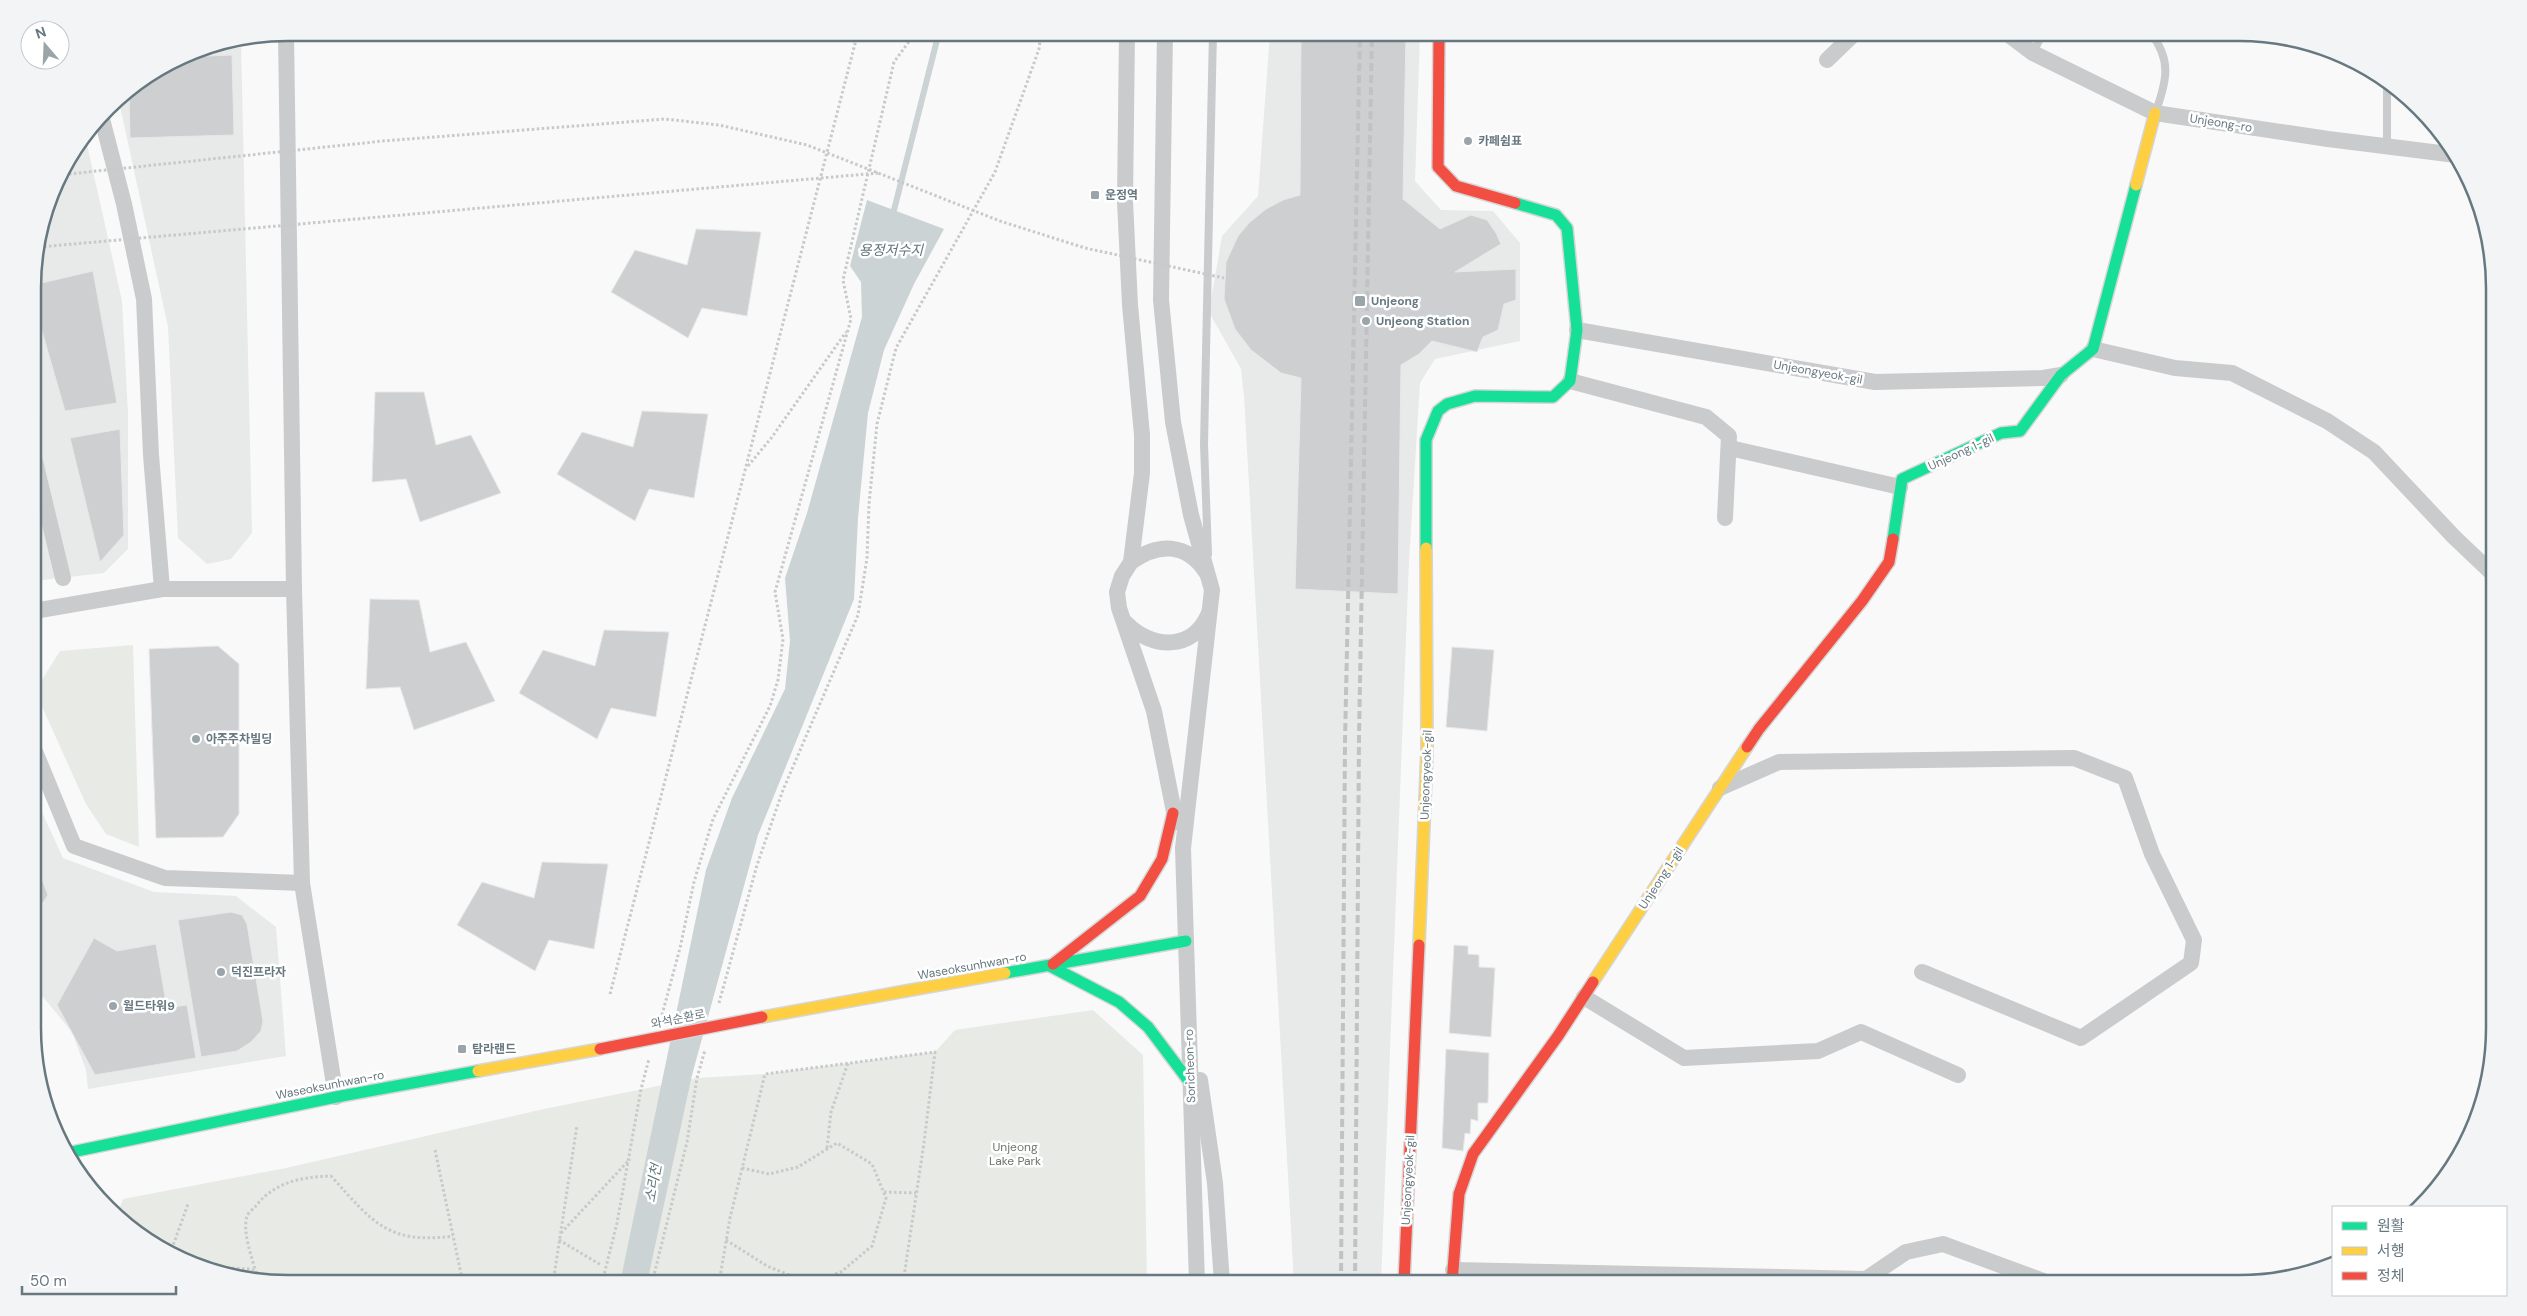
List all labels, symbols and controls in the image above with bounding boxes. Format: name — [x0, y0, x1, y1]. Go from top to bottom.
north arrow — [20, 20, 70, 70]
text: N — [33, 23, 49, 43]
street label: Unjeong-ro — [2189, 110, 2253, 136]
place label: 카페쉼표 — [1478, 133, 1522, 149]
marker: 카페쉼표 — [1462, 135, 1474, 147]
place label: 운정역 — [1105, 187, 1138, 203]
marker: 운정역 — [1089, 189, 1101, 201]
water label: 용정저수지 — [859, 241, 924, 259]
place label: Unjeong — [1371, 293, 1419, 309]
marker: Unjeong — [1353, 294, 1367, 308]
place label: Unjeong Station — [1376, 313, 1469, 329]
marker: Unjeong Station — [1360, 315, 1372, 327]
street label: Unjeongyeok-gil — [1772, 356, 1864, 388]
street label: Unjeong 1-gil — [1926, 430, 1996, 474]
street label: Unjeongyeok-gil — [1416, 730, 1436, 820]
place label: 아주주차빌딩 — [206, 731, 272, 747]
marker: 아주주차빌딩 — [190, 733, 202, 745]
street label: Unjeong 1-gil — [1635, 844, 1687, 912]
street label: Waseoksunhwan-ro — [916, 949, 1028, 983]
place label: 덕진프라자 — [231, 964, 286, 980]
marker: 덕진프라자 — [215, 966, 227, 978]
place label: 월드타워9 — [123, 998, 175, 1014]
marker: 월드타워9 — [107, 1000, 119, 1012]
street label: 와석순환로 — [649, 1006, 707, 1032]
street label: Soricheon-ro — [1181, 1029, 1199, 1103]
place label: 탐라랜드 — [472, 1041, 516, 1057]
marker: 탐라랜드 — [456, 1043, 468, 1055]
street label: Waseoksunhwan-ro — [274, 1067, 386, 1103]
street label: Unjeongyeok-gil — [1398, 1135, 1418, 1225]
park label: Unjeong Lake Park — [989, 1139, 1041, 1169]
water label: 소리천 — [641, 1161, 665, 1204]
legend — [2332, 1206, 2507, 1296]
text: 원활 — [2377, 1216, 2405, 1236]
text: 서행 — [2377, 1241, 2405, 1261]
scale bar — [22, 1264, 176, 1296]
text: 정체 — [2377, 1266, 2405, 1286]
text: 50 m — [30, 1271, 67, 1291]

